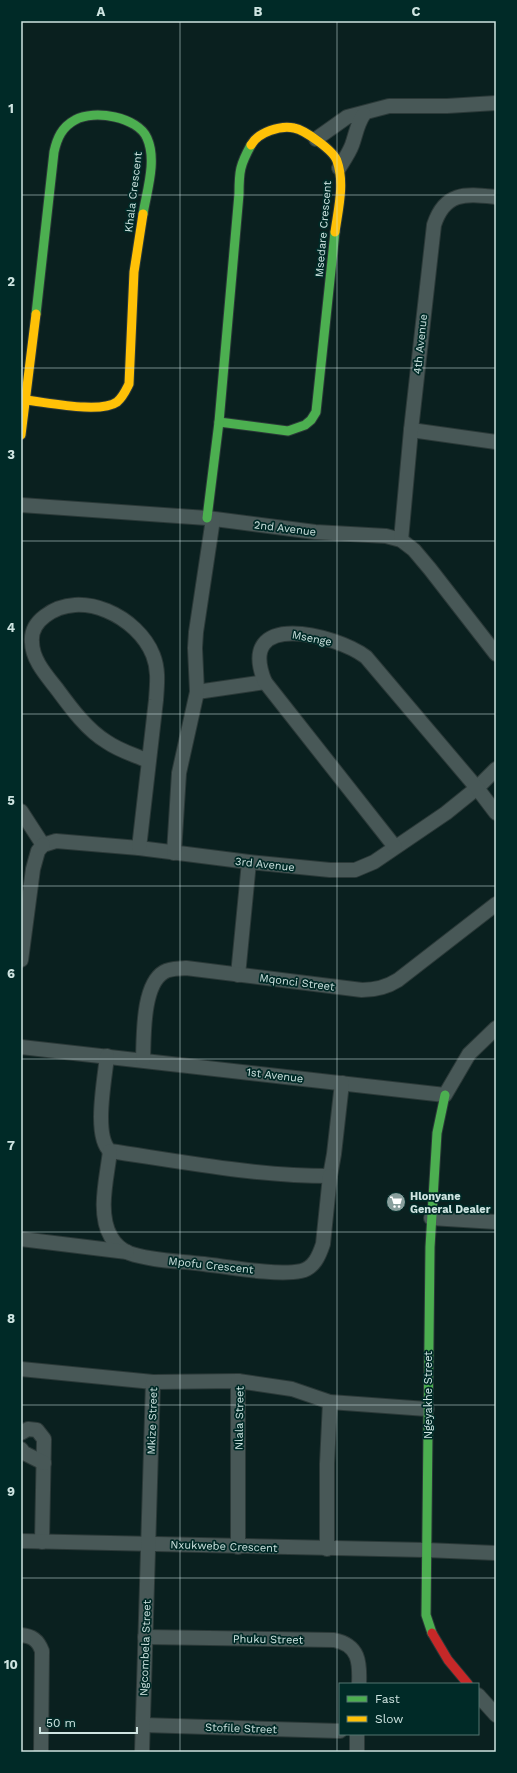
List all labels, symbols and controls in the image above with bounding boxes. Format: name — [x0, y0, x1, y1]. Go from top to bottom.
text: A — [97, 4, 106, 19]
text: B — [254, 4, 263, 19]
text: C — [412, 4, 421, 19]
text: 1 — [8, 101, 14, 116]
street label: Khala Crescent — [122, 151, 145, 233]
street label: Msedare Crescent — [313, 180, 334, 278]
text: 2 — [7, 274, 15, 289]
street label: 4th Avenue — [411, 313, 430, 375]
text: 3 — [7, 447, 15, 462]
street label: 2nd Avenue — [253, 518, 317, 539]
text: 4 — [7, 620, 16, 635]
street label: Msenge — [291, 628, 333, 649]
text: 5 — [7, 793, 15, 808]
street label: 3rd Avenue — [235, 855, 295, 874]
text: 6 — [7, 966, 15, 981]
street label: Mqonci Street — [259, 971, 336, 994]
street label: 1st Avenue — [246, 1066, 304, 1085]
text: 7 — [7, 1138, 15, 1153]
place label: Hlonyane General Dealer — [410, 1190, 491, 1216]
supermarket icon: Hlonyane General Dealer — [385, 1191, 407, 1213]
street label: Mpofu Crescent — [168, 1255, 255, 1276]
text: 8 — [7, 1311, 15, 1326]
street label: Ngeyakhe Street — [422, 1351, 435, 1439]
street label: Nlala Street — [232, 1386, 247, 1450]
street label: Mkize Street — [145, 1387, 160, 1455]
text: 9 — [7, 1484, 15, 1499]
street label: Nxukwebe Crescent — [170, 1538, 278, 1555]
street label: Ngcombela Street — [137, 1599, 154, 1696]
street label: Phuku Street — [233, 1632, 304, 1647]
text: 10 — [4, 1657, 18, 1672]
legend — [339, 1683, 479, 1735]
text: Fast — [375, 1692, 400, 1706]
scale bar — [40, 1709, 137, 1735]
text: Slow — [375, 1712, 403, 1726]
text: 50 m — [46, 1716, 76, 1730]
street label: Stofile Street — [205, 1721, 278, 1736]

